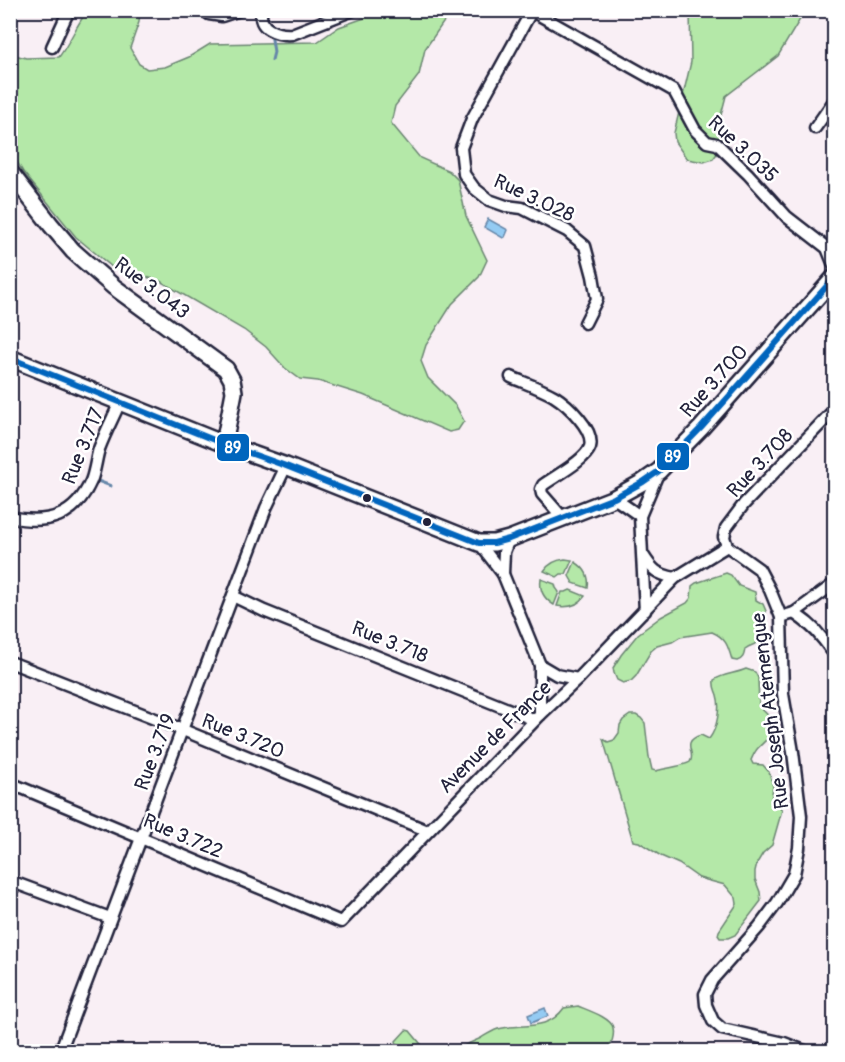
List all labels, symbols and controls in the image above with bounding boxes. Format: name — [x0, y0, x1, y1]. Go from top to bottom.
street label: Rue 3.035 — [703, 110, 783, 188]
street label: Rue 3.028 — [490, 168, 578, 228]
street label: Rue 3.043 — [109, 252, 195, 324]
street label: Rue 3.700 — [675, 339, 753, 423]
street label: Rue 3.717 — [56, 404, 110, 488]
street label: Rue 3.708 — [722, 423, 798, 503]
line badge: 89 — [216, 433, 250, 462]
text: 89 — [225, 438, 241, 458]
line badge: 89 — [656, 442, 690, 471]
text: 89 — [665, 447, 681, 467]
unlabelled marker — [361, 492, 373, 504]
unlabelled marker — [421, 516, 433, 528]
street label: Rue Joseph Atemengue — [746, 611, 794, 810]
street label: Rue 3.718 — [348, 615, 432, 669]
street label: Avenue de France — [433, 675, 557, 799]
street label: Rue 3.720 — [198, 708, 288, 764]
street label: Rue 3.719 — [129, 710, 181, 794]
street label: Rue 3.722 — [139, 808, 227, 864]

